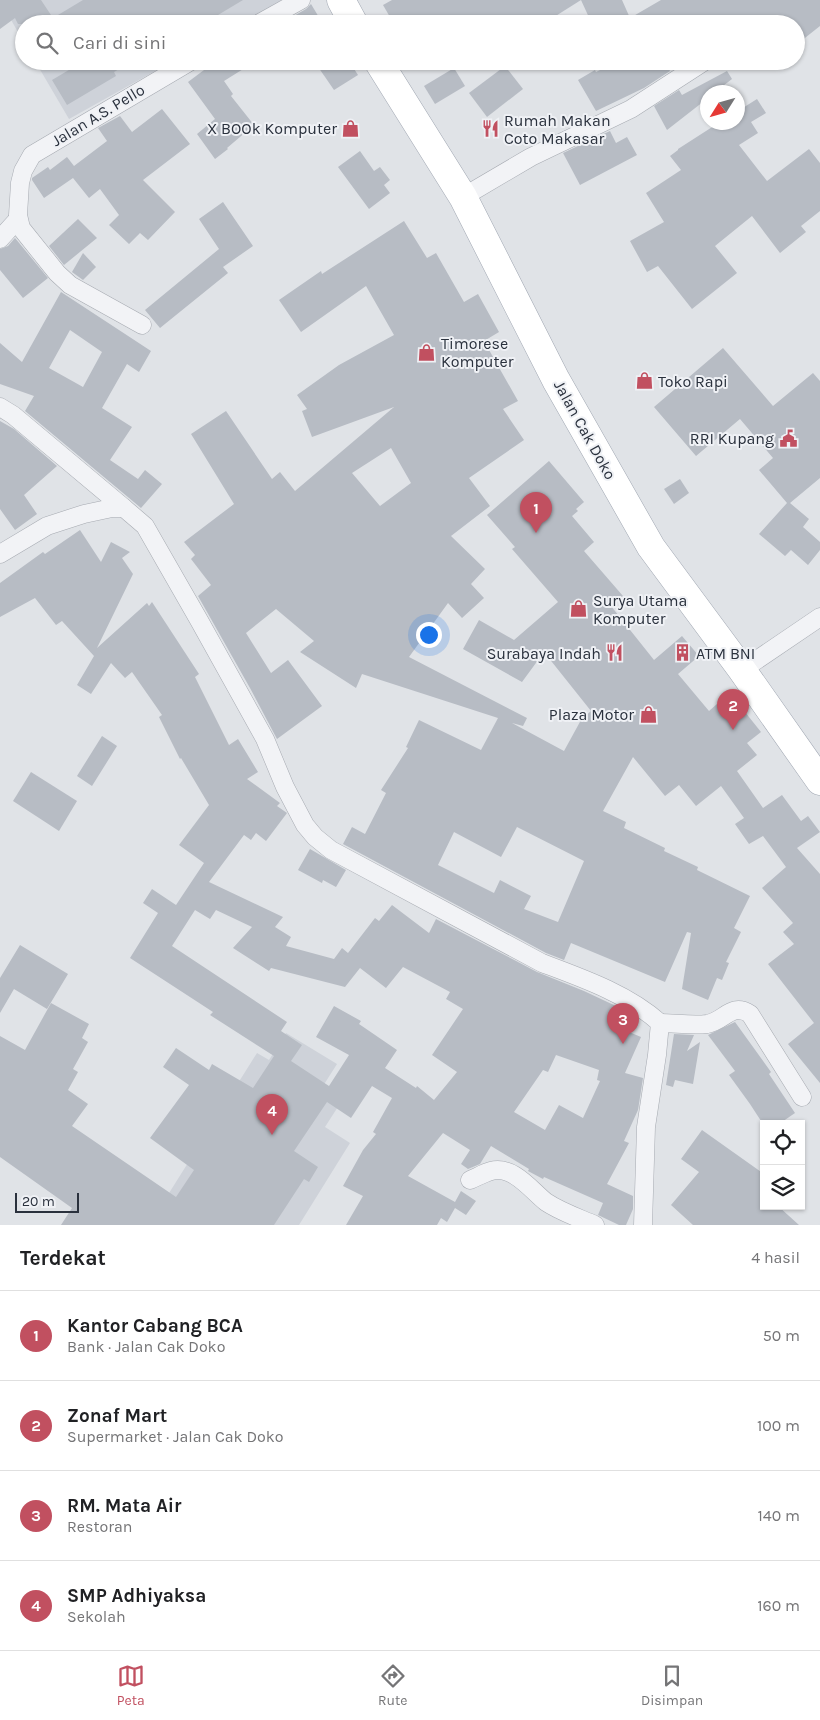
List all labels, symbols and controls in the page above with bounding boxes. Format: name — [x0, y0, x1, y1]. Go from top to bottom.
search box — [15, 15, 805, 70]
icon: search — [33, 29, 61, 57]
text: Cari di sini — [73, 32, 166, 54]
street label: Jalan A.S. Pello — [48, 80, 148, 150]
north arrow — [700, 85, 745, 130]
place label: Rumah Makan Coto Makasar — [504, 111, 611, 148]
shop icon: X BOOk Komputer — [341, 118, 361, 138]
place label: X BOOk Komputer — [207, 119, 337, 138]
restaurant icon: Rumah Makan Coto Makasar — [480, 119, 500, 139]
place label: Timorese Komputer — [441, 334, 514, 371]
shop icon: Timorese Komputer — [417, 342, 437, 362]
shop icon: Toko Rapi — [634, 371, 654, 391]
place label: Toko Rapi — [658, 372, 728, 391]
street label: Jalan Cak Doko — [550, 377, 620, 483]
public building icon: RRI Kupang — [778, 428, 798, 448]
place label: RRI Kupang — [690, 429, 774, 448]
pin: 1 — [520, 492, 552, 533]
place label: Surya Utama Komputer — [593, 591, 687, 628]
shop icon: Surya Utama Komputer — [569, 599, 589, 619]
your location — [416, 622, 442, 648]
restaurant icon: Surabaya Indah — [605, 643, 625, 663]
building icon: ATM BNI — [672, 643, 692, 663]
place label: Surabaya Indah — [487, 644, 601, 663]
place label: ATM BNI — [696, 644, 755, 663]
pin: 2 — [717, 689, 749, 730]
shop icon: Plaza Motor — [638, 704, 658, 724]
place label: Plaza Motor — [549, 705, 634, 724]
pin: 3 — [607, 1003, 639, 1044]
pin: 4 — [256, 1094, 288, 1135]
map controls — [760, 1120, 805, 1210]
button: locate — [760, 1120, 805, 1165]
button: layers — [760, 1165, 805, 1210]
scale bar — [15, 1190, 79, 1213]
text: 20 m — [22, 1193, 55, 1210]
text: Terdekat — [20, 1246, 106, 1270]
text: 4 hasil — [751, 1248, 800, 1267]
text: Kantor Cabang BCA — [67, 1315, 243, 1337]
text: 1 — [33, 1326, 39, 1345]
text: 50 m — [763, 1326, 800, 1345]
text: Bank · Jalan Cak Doko — [67, 1337, 225, 1356]
text: Zonaf Mart — [67, 1405, 167, 1427]
text: 2 — [31, 1416, 41, 1435]
text: 100 m — [757, 1416, 800, 1435]
text: Supermarket · Jalan Cak Doko — [67, 1427, 283, 1446]
text: RM. Mata Air — [67, 1495, 181, 1517]
text: 3 — [31, 1506, 41, 1525]
text: 140 m — [758, 1506, 800, 1525]
text: Restoran — [67, 1517, 132, 1536]
text: SMP Adhiyaksa — [67, 1585, 206, 1607]
text: 4 — [31, 1596, 41, 1615]
text: 160 m — [757, 1596, 800, 1615]
text: Sekolah — [67, 1607, 126, 1626]
tab: Peta — [117, 1662, 145, 1709]
tab: Rute — [378, 1662, 408, 1709]
tab: Disimpan — [641, 1662, 703, 1709]

